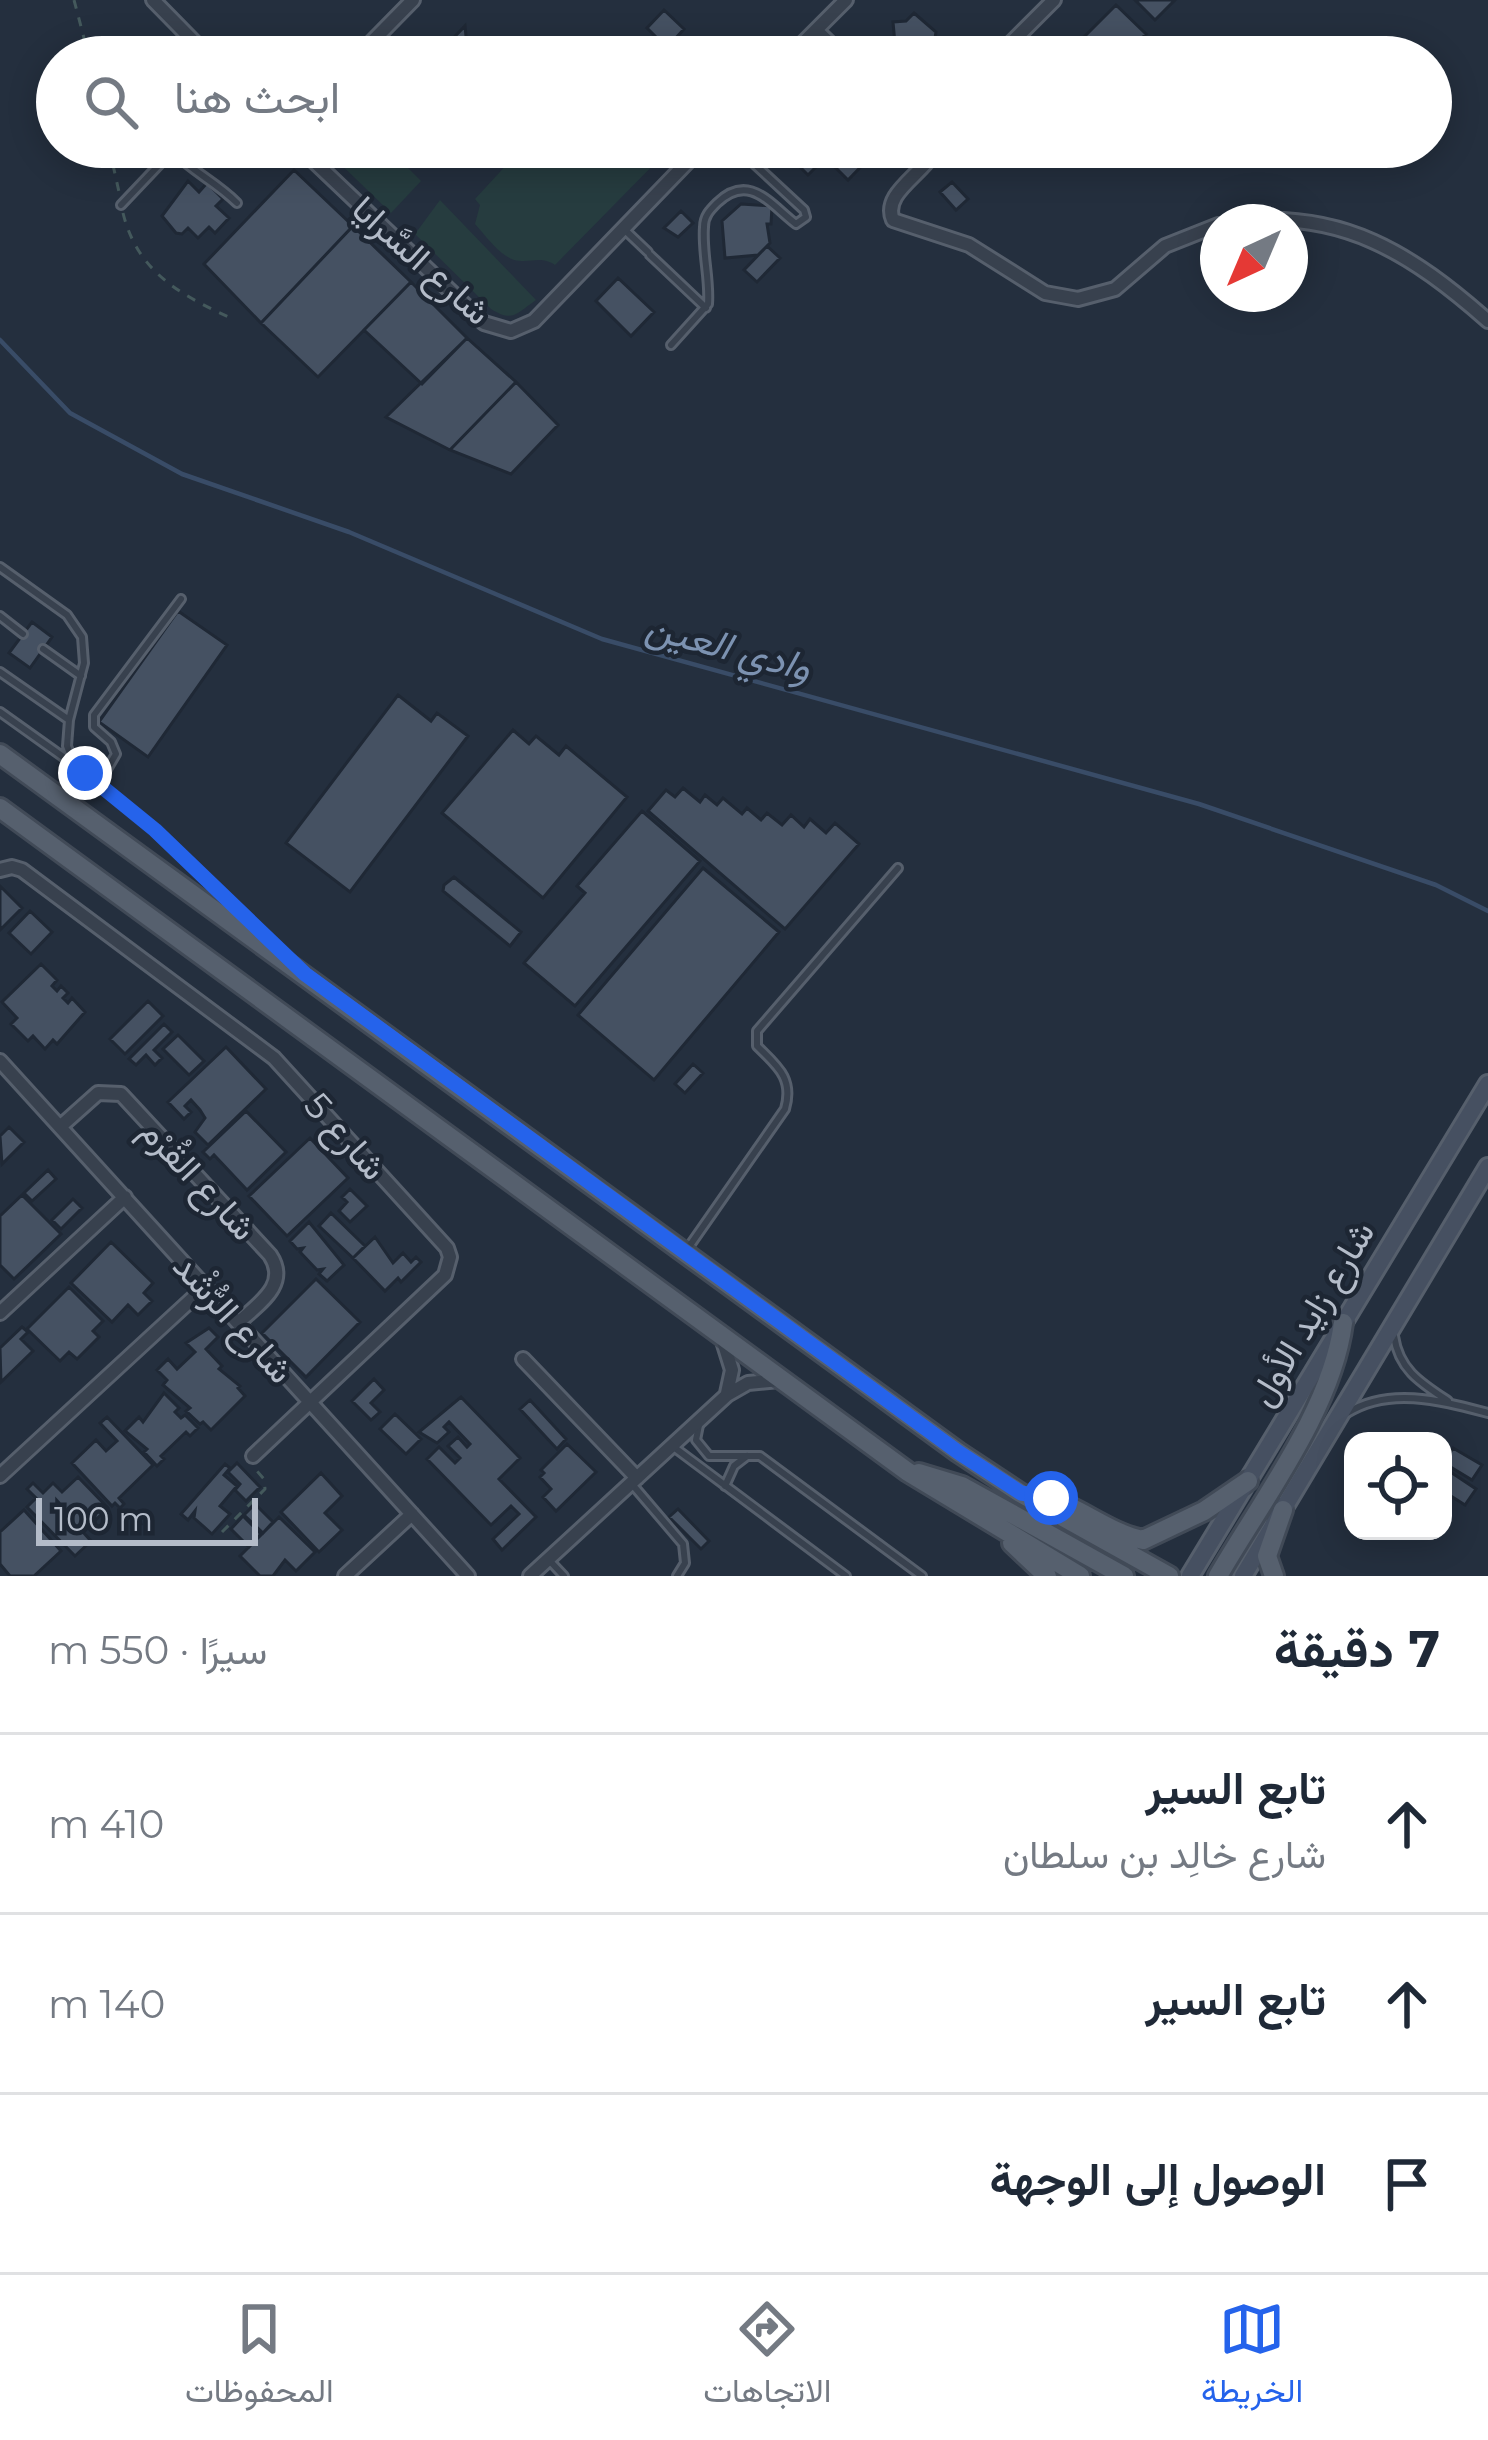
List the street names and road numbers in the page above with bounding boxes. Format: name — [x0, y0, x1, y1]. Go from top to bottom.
street label: شارع السَّرايا — [342, 186, 500, 336]
street label: شارع 5 — [293, 1083, 397, 1191]
street label: شارع القُرْم — [129, 1109, 267, 1251]
street label: شارع زايد الأول — [1239, 1213, 1386, 1415]
street label: شارع الرُّشْد — [162, 1244, 304, 1394]

